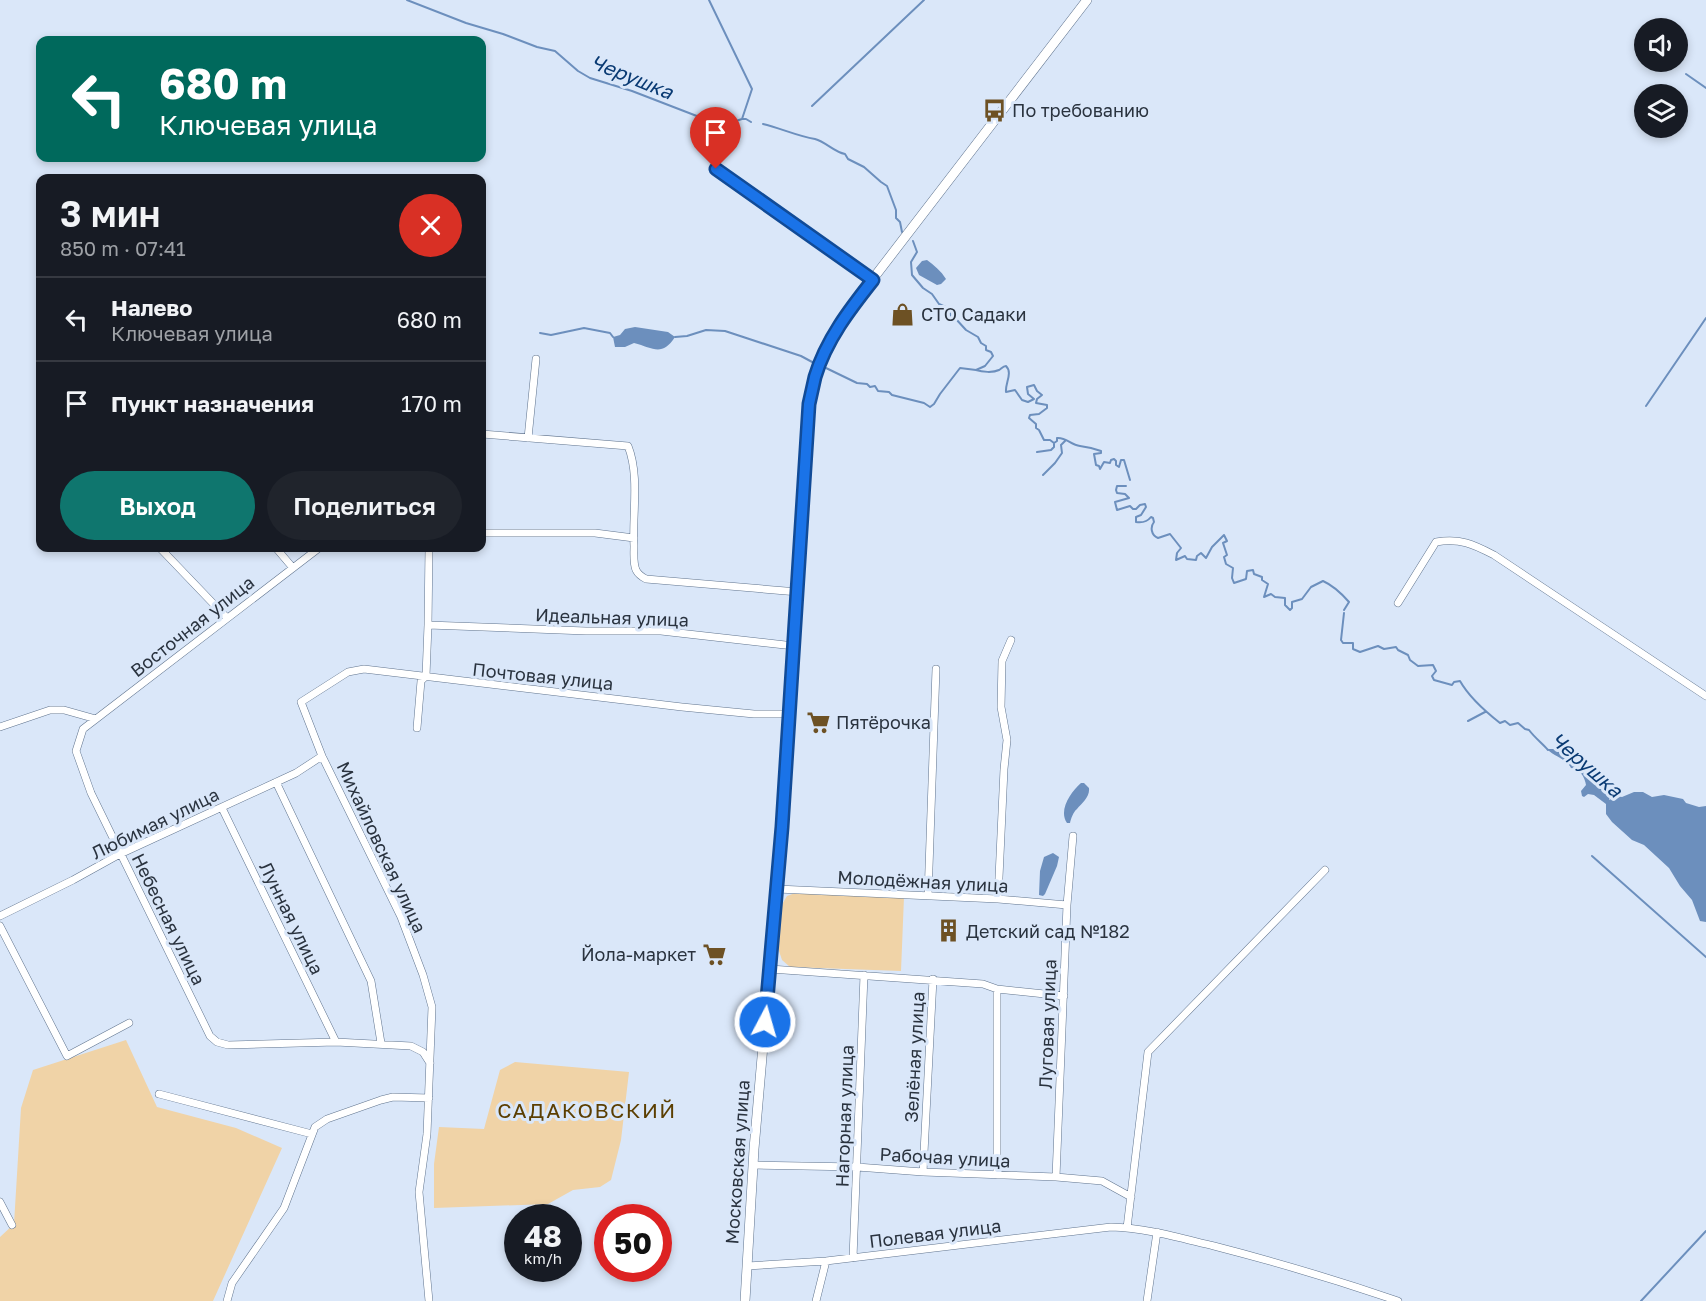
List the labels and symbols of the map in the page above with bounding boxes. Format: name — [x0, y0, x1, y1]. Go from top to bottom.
water label: Черушка — [587, 49, 677, 105]
bus stop icon: По требованию — [981, 97, 1007, 123]
place label: По требованию — [1012, 99, 1149, 121]
pin — [690, 107, 741, 169]
shop icon: СТО Садаки — [890, 301, 916, 327]
place label: СТО Садаки — [921, 303, 1026, 325]
street label: Восточная улица — [126, 571, 258, 681]
street label: Идеальная улица — [535, 603, 689, 631]
street label: Почтовая улица — [471, 658, 615, 694]
supermarket icon: Пятёрочка — [805, 709, 831, 735]
place label: Пятёрочка — [836, 711, 931, 733]
water label: Черушка — [1546, 726, 1628, 803]
street label: Михайловская улица — [333, 758, 431, 936]
street label: Любимая улица — [88, 783, 222, 863]
street label: Небесная улица — [128, 850, 210, 988]
street label: Лунная улица — [255, 858, 329, 978]
street label: Молодёжная улица — [837, 866, 1009, 896]
building icon: Детский сад №182 — [935, 918, 961, 944]
place label: Детский сад №182 — [966, 920, 1130, 942]
supermarket icon: Йола-маркет — [701, 941, 727, 967]
place label: Йола-маркет — [581, 943, 696, 965]
street label: Луговая улица — [1034, 959, 1060, 1089]
position arrow — [733, 990, 797, 1054]
street label: Зелёная улица — [900, 991, 928, 1123]
street label: Нагорная улица — [831, 1044, 857, 1188]
street label: Московская улица — [720, 1079, 754, 1245]
district label: САДАКОВСКИЙ — [497, 1097, 677, 1123]
street label: Рабочая улица — [879, 1143, 1011, 1171]
speed limit sign: 50 — [594, 1204, 672, 1282]
street label: Полевая улица — [868, 1214, 1002, 1252]

